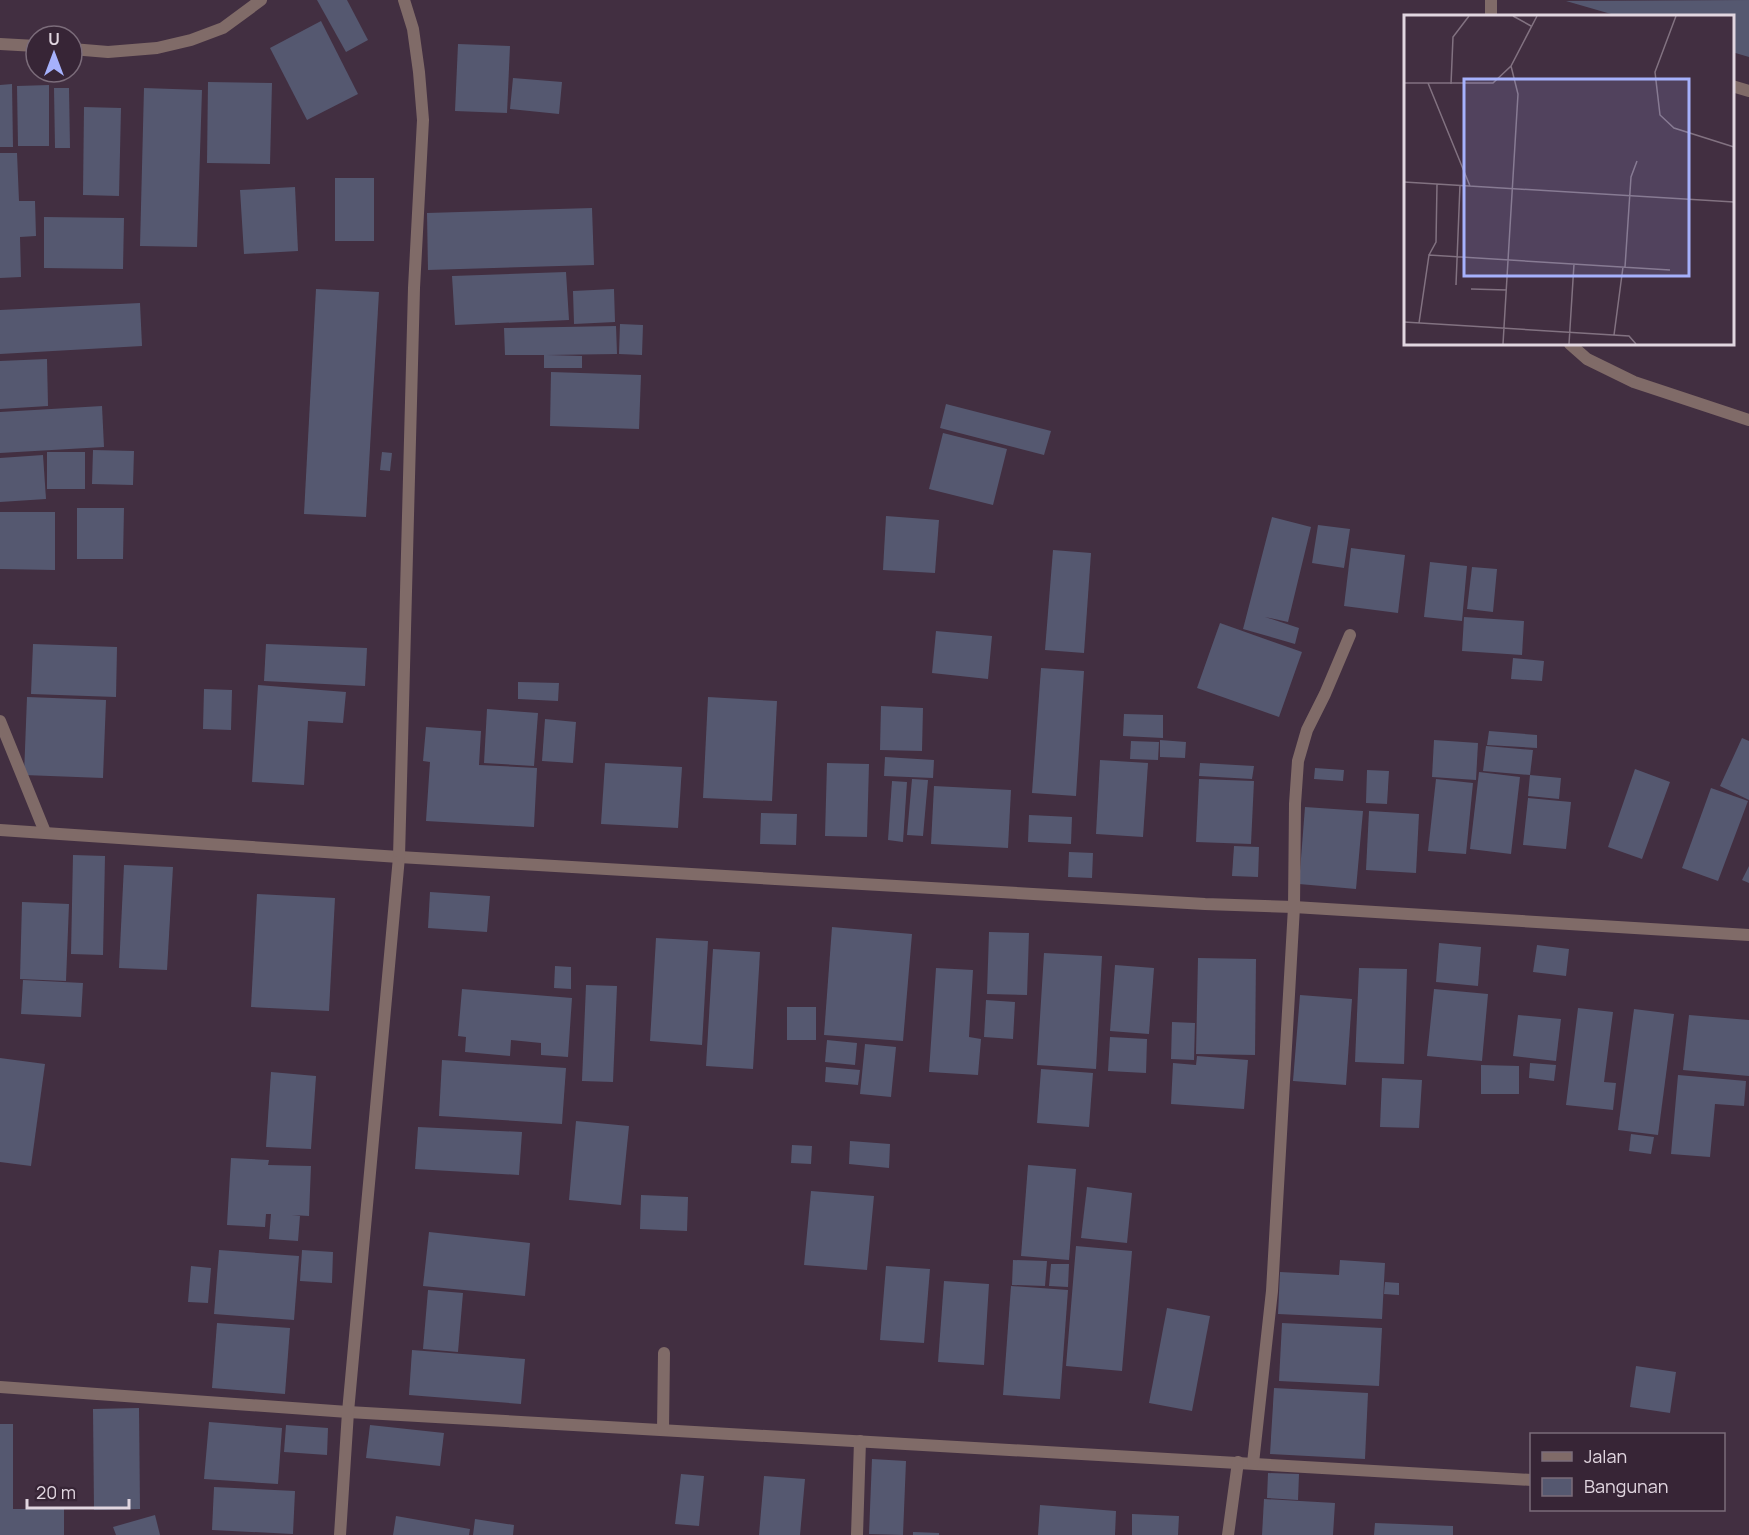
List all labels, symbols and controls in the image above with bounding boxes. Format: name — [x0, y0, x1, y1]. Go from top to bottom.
inset map — [1404, 15, 1734, 345]
north arrow — [24, 24, 84, 84]
text: U — [48, 28, 60, 50]
legend — [1530, 1433, 1725, 1511]
text: Jalan — [1584, 1444, 1627, 1468]
scale bar — [27, 1472, 129, 1510]
text: Bangunan — [1584, 1474, 1668, 1498]
text: 20 m — [36, 1480, 76, 1504]

